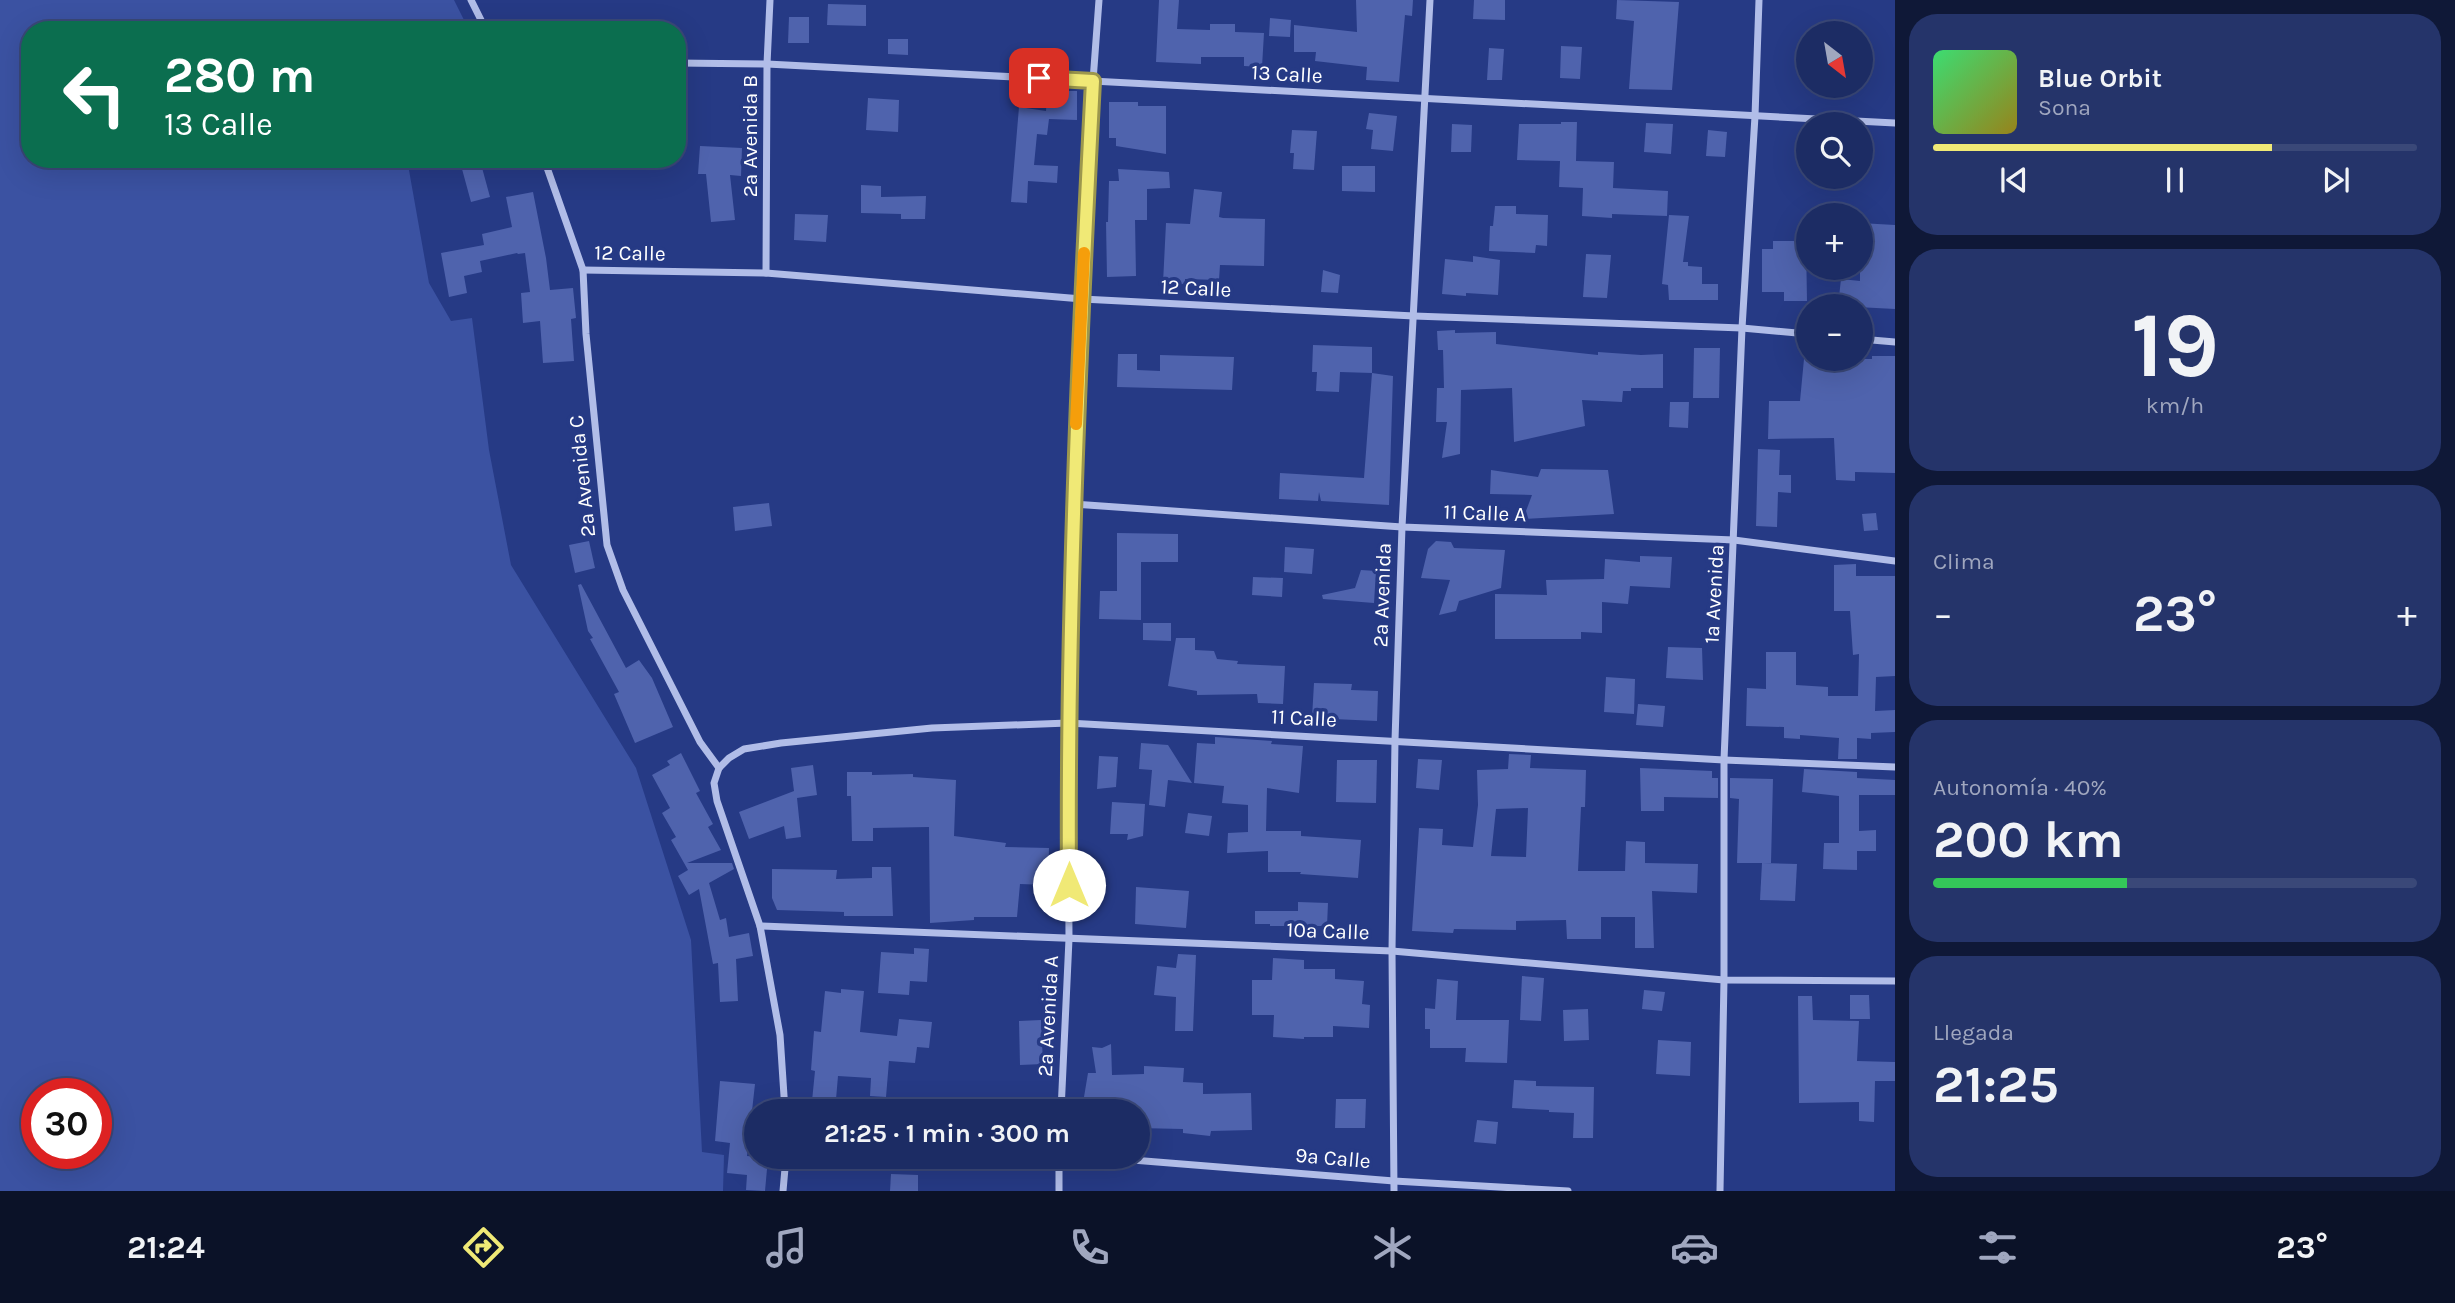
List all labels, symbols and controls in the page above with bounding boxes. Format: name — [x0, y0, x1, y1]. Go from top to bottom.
north arrow — [1796, 21, 1872, 98]
map controls — [1796, 21, 1873, 371]
text: 280 m — [164, 47, 315, 104]
pin — [1009, 48, 1069, 108]
icon: left — [49, 49, 140, 140]
icon: arrive — [1020, 59, 1058, 97]
street label: 13 Calle — [1251, 60, 1323, 88]
text: Blue Orbit — [2038, 63, 2162, 94]
street label: 2a Avenida B — [738, 75, 762, 197]
text: Sona — [2038, 94, 2091, 121]
text: 13 Calle — [164, 106, 273, 143]
button: search — [1796, 112, 1873, 189]
icon: previous — [1995, 161, 2033, 199]
icon: pause — [2156, 161, 2194, 199]
icon: next — [2317, 161, 2355, 199]
button: + — [1796, 203, 1873, 280]
street label: 12 Calle — [594, 240, 666, 266]
street label: 12 Calle — [1160, 274, 1232, 302]
text: 19 — [2131, 293, 2219, 399]
button: − — [1796, 294, 1873, 371]
text: km/h — [2146, 392, 2204, 419]
street label: 2a Avenida C — [564, 414, 600, 538]
street label: 11 Calle A — [1443, 500, 1527, 526]
street label: 2a Avenida — [1368, 542, 1396, 648]
street label: 1a Avenida — [1699, 544, 1729, 644]
text: Clima — [1933, 548, 1995, 575]
text: 23° — [2133, 583, 2217, 644]
text: − — [1933, 592, 1953, 637]
text: + — [2397, 592, 2417, 637]
street label: 11 Calle — [1270, 704, 1338, 732]
text: Autonomía · 40% — [1933, 774, 2107, 801]
text: 200 km — [1933, 809, 2124, 870]
position arrow — [1032, 848, 1106, 922]
street label: 10a Calle — [1286, 918, 1370, 944]
street label: 2a Avenida A — [1033, 955, 1063, 1077]
text: Llegada — [1933, 1019, 2014, 1046]
text: 21:25 — [1933, 1054, 2059, 1115]
speed limit sign: 30 — [21, 1078, 112, 1169]
text: 21:25 · 1 min · 300 m — [824, 1118, 1070, 1149]
street label: 9a Calle — [1294, 1143, 1372, 1173]
icon: directions — [459, 1223, 508, 1272]
icon: music — [762, 1223, 811, 1272]
icon: phone — [1065, 1223, 1114, 1272]
icon: climate — [1368, 1223, 1417, 1272]
icon: car — [1670, 1223, 1719, 1272]
icon: filters — [1973, 1223, 2022, 1272]
text: 21:24 — [127, 1229, 205, 1266]
text: 23° — [2276, 1229, 2328, 1266]

